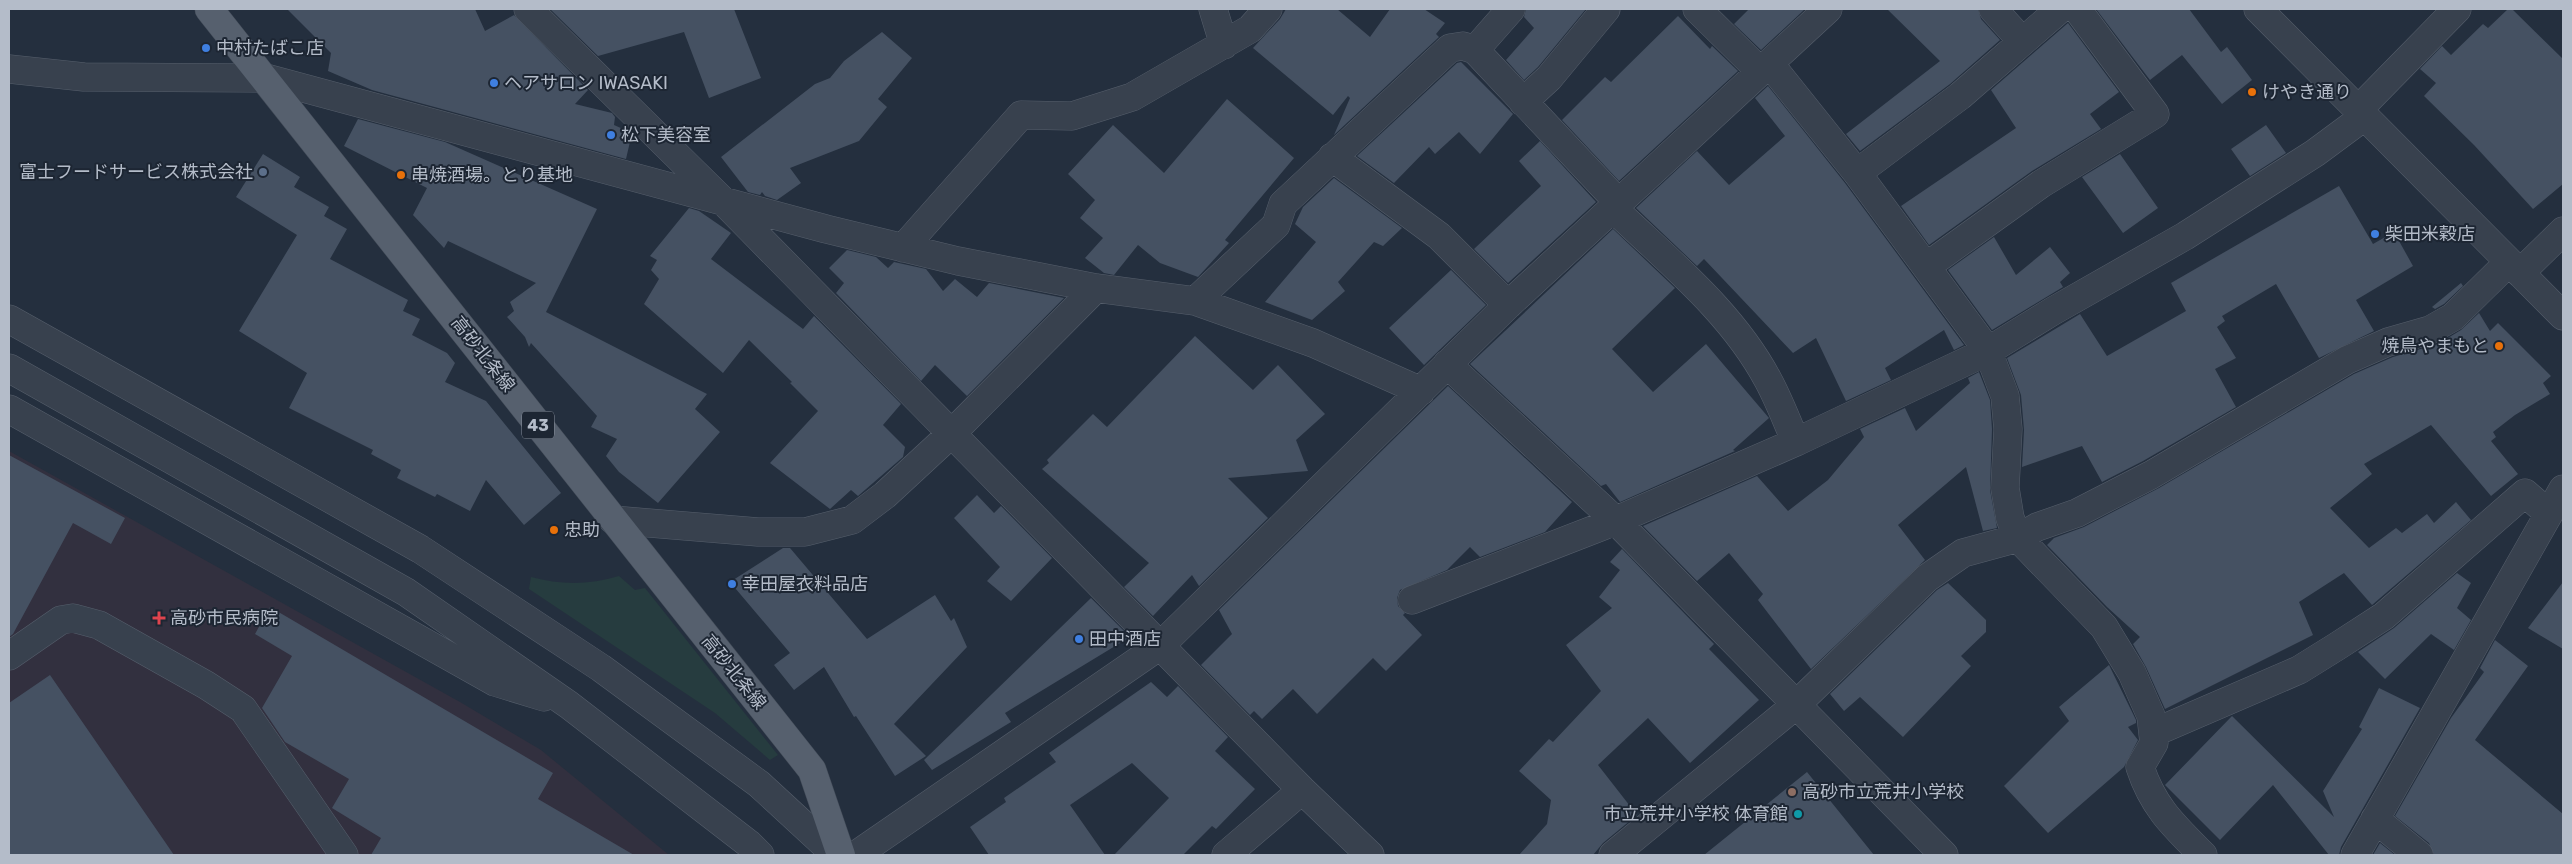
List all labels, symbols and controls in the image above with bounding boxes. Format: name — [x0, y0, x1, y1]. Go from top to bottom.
place label: 中村たばこ店 — [216, 37, 324, 59]
marker: 中村たばこ店 — [200, 42, 212, 54]
place label: ヘアサロン IWASAKI — [504, 72, 668, 94]
marker: ヘアサロン IWASAKI — [488, 77, 500, 89]
place label: けやき通り — [2262, 81, 2352, 103]
marker: けやき通り — [2246, 86, 2258, 98]
place label: 松下美容室 — [621, 124, 711, 146]
marker: 松下美容室 — [605, 129, 617, 141]
place label: 富士フードサービス株式会社 — [19, 161, 253, 183]
place label: 串焼酒場。とり基地 — [411, 164, 573, 186]
marker: 富士フードサービス株式会社 — [257, 166, 269, 178]
marker: 串焼酒場。とり基地 — [395, 169, 407, 181]
place label: 柴田米穀店 — [2385, 223, 2475, 245]
marker: 柴田米穀店 — [2369, 228, 2381, 240]
street label: 高砂北条線 — [447, 312, 519, 396]
place label: 焼鳥やまもと — [2381, 335, 2489, 357]
marker: 焼鳥やまもと — [2493, 340, 2505, 352]
road number: 43 — [522, 412, 554, 438]
place label: 忠助 — [564, 519, 600, 541]
marker: 忠助 — [548, 524, 560, 536]
place label: 幸田屋衣料品店 — [742, 573, 868, 595]
marker: 幸田屋衣料品店 — [726, 578, 738, 590]
place label: 高砂市民病院 — [170, 607, 278, 629]
marker: 高砂市民病院 — [152, 611, 166, 625]
place label: 田中酒店 — [1089, 628, 1161, 650]
street label: 高砂北条線 — [697, 630, 771, 714]
marker: 田中酒店 — [1073, 633, 1085, 645]
place label: 高砂市立荒井小学校 — [1802, 781, 1964, 803]
marker: 高砂市立荒井小学校 — [1786, 786, 1798, 798]
place label: 市立荒井小学校 体育館 — [1604, 803, 1788, 825]
marker: 市立荒井小学校 体育館 — [1792, 808, 1804, 820]

